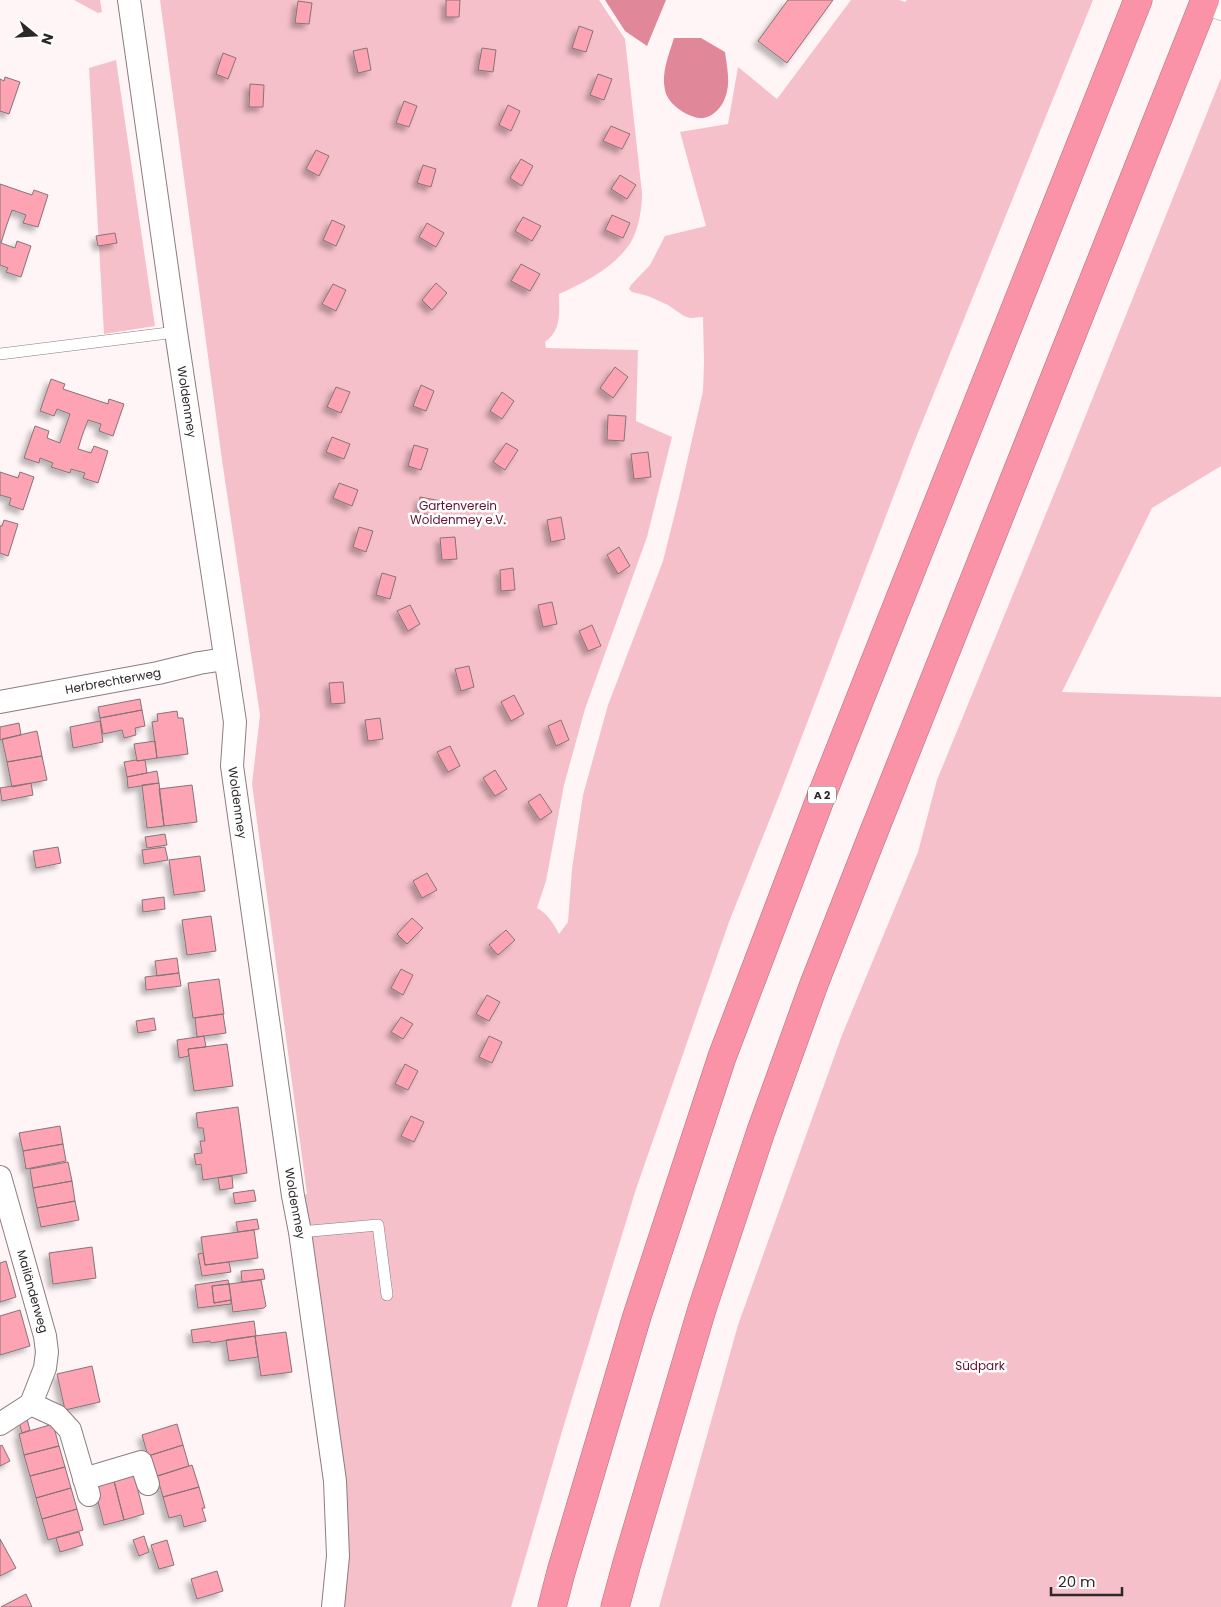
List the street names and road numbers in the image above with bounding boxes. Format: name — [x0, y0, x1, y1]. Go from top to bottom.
street label: Woldenmey — [173, 365, 201, 439]
street label: Herbrechterweg — [64, 664, 162, 698]
street label: Woldenmey — [224, 766, 251, 840]
road number: A 2 — [808, 786, 836, 804]
street label: Woldenmey — [281, 1167, 310, 1241]
street label: Mailänderweg — [13, 1248, 53, 1335]

